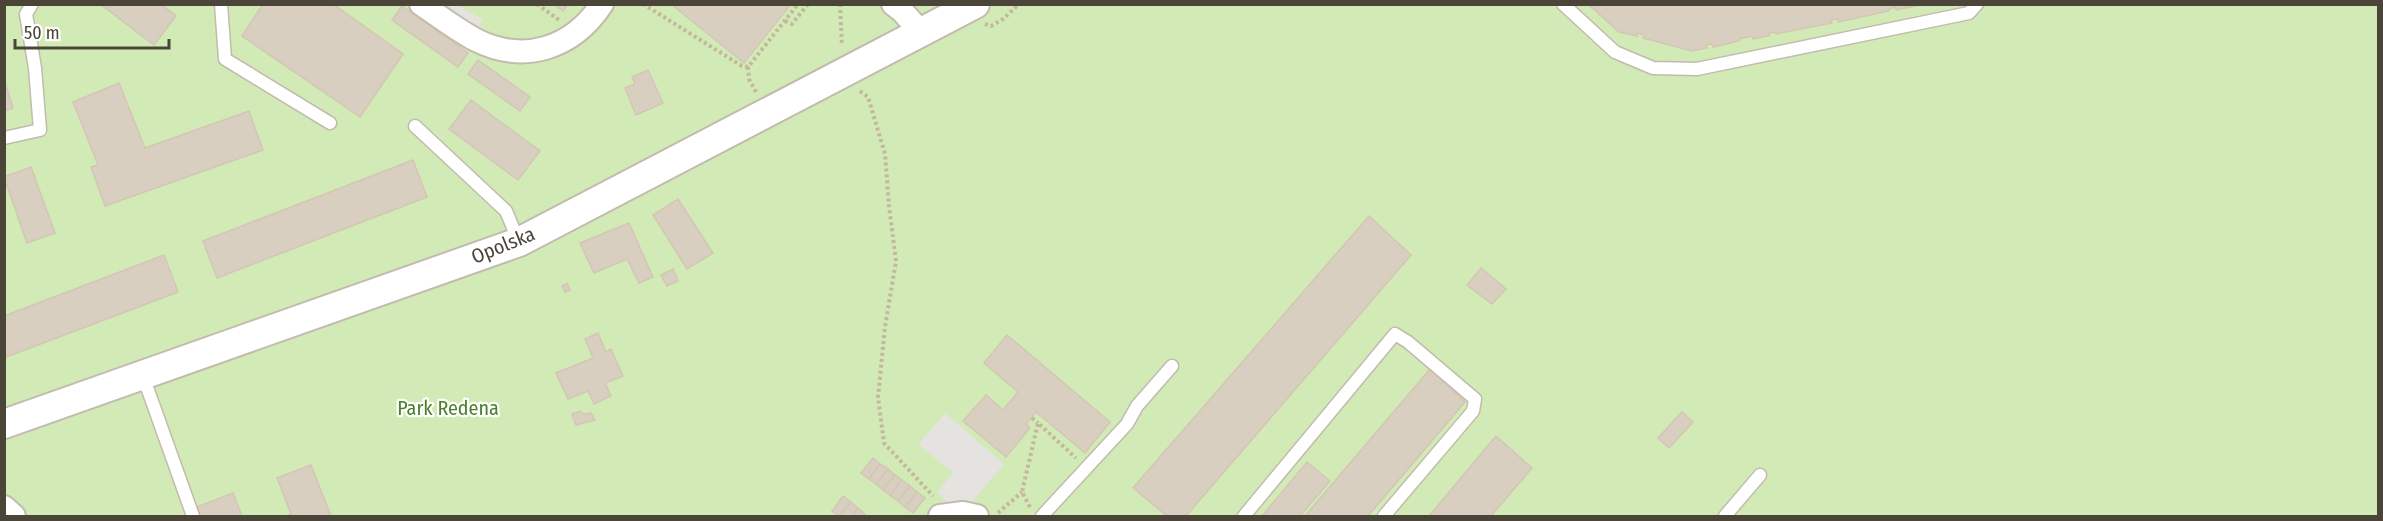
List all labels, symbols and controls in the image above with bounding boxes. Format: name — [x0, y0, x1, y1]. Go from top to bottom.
scale bar — [15, 12, 170, 50]
text: 50 m — [24, 22, 60, 44]
street label: Opolska — [468, 221, 538, 269]
park label: Park Redena — [397, 396, 499, 420]

